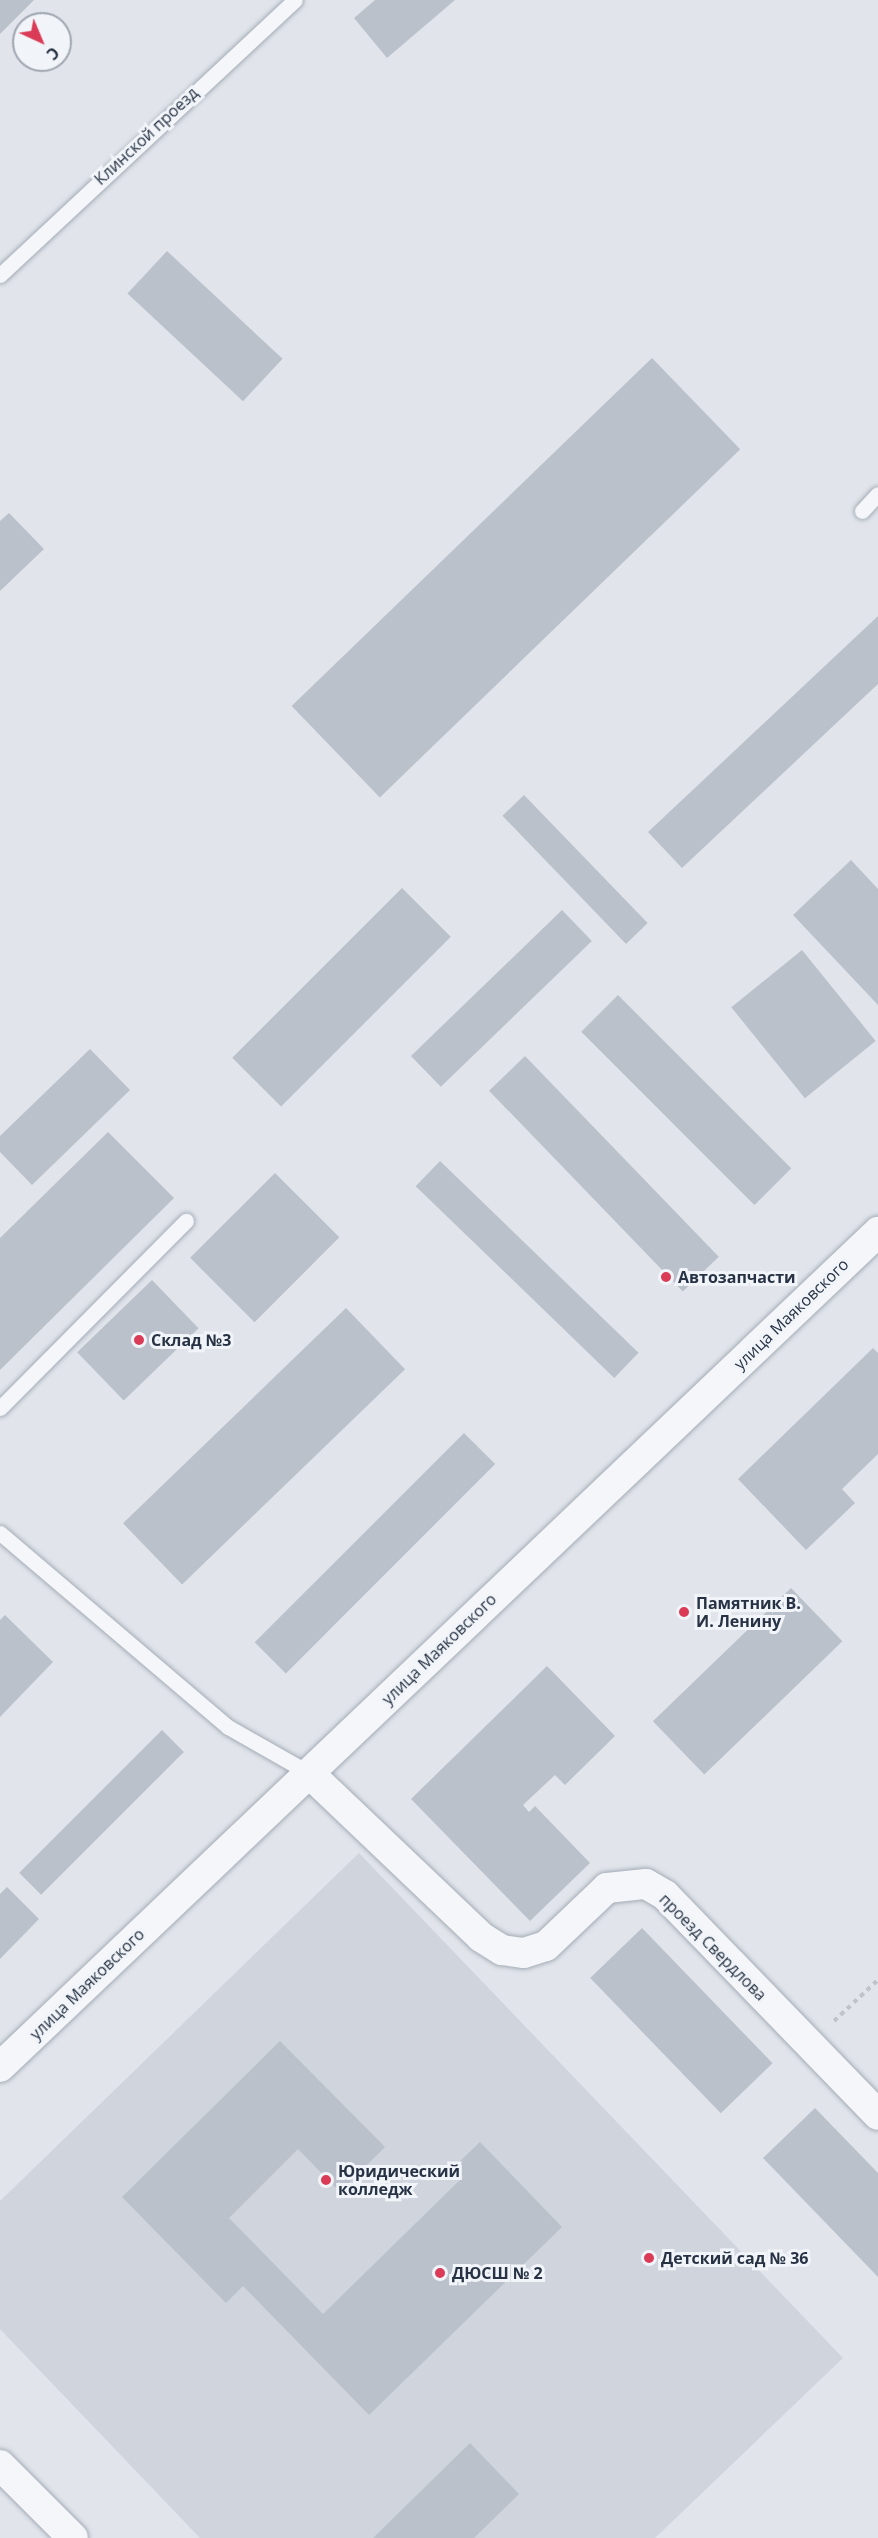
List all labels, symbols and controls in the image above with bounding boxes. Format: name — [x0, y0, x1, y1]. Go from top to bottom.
north arrow — [12, 12, 72, 72]
text: С — [42, 42, 64, 65]
street label: Клинской проезд — [90, 83, 202, 189]
street label: улица Маяковского — [730, 1254, 852, 1374]
place label: Автозапчасти — [678, 1267, 796, 1287]
marker: Автозапчасти — [659, 1270, 673, 1284]
place label: Склад №3 — [151, 1330, 231, 1350]
marker: Склад №3 — [132, 1333, 146, 1347]
street label: улица Маяковского — [378, 1589, 500, 1709]
place label: Памятник В. И. Ленину — [696, 1593, 801, 1631]
marker: Памятник В. И. Ленину — [677, 1605, 691, 1619]
street label: проезд Свердлова — [655, 1889, 771, 2005]
street label: улица Маяковского — [26, 1924, 148, 2044]
place label: Юридический колледж — [338, 2161, 460, 2199]
marker: Юридический колледж — [319, 2173, 333, 2187]
place label: Детский сад № 36 — [661, 2248, 808, 2268]
marker: Детский сад № 36 — [642, 2251, 656, 2265]
place label: ДЮСШ № 2 — [452, 2263, 543, 2283]
marker: ДЮСШ № 2 — [433, 2266, 447, 2280]

